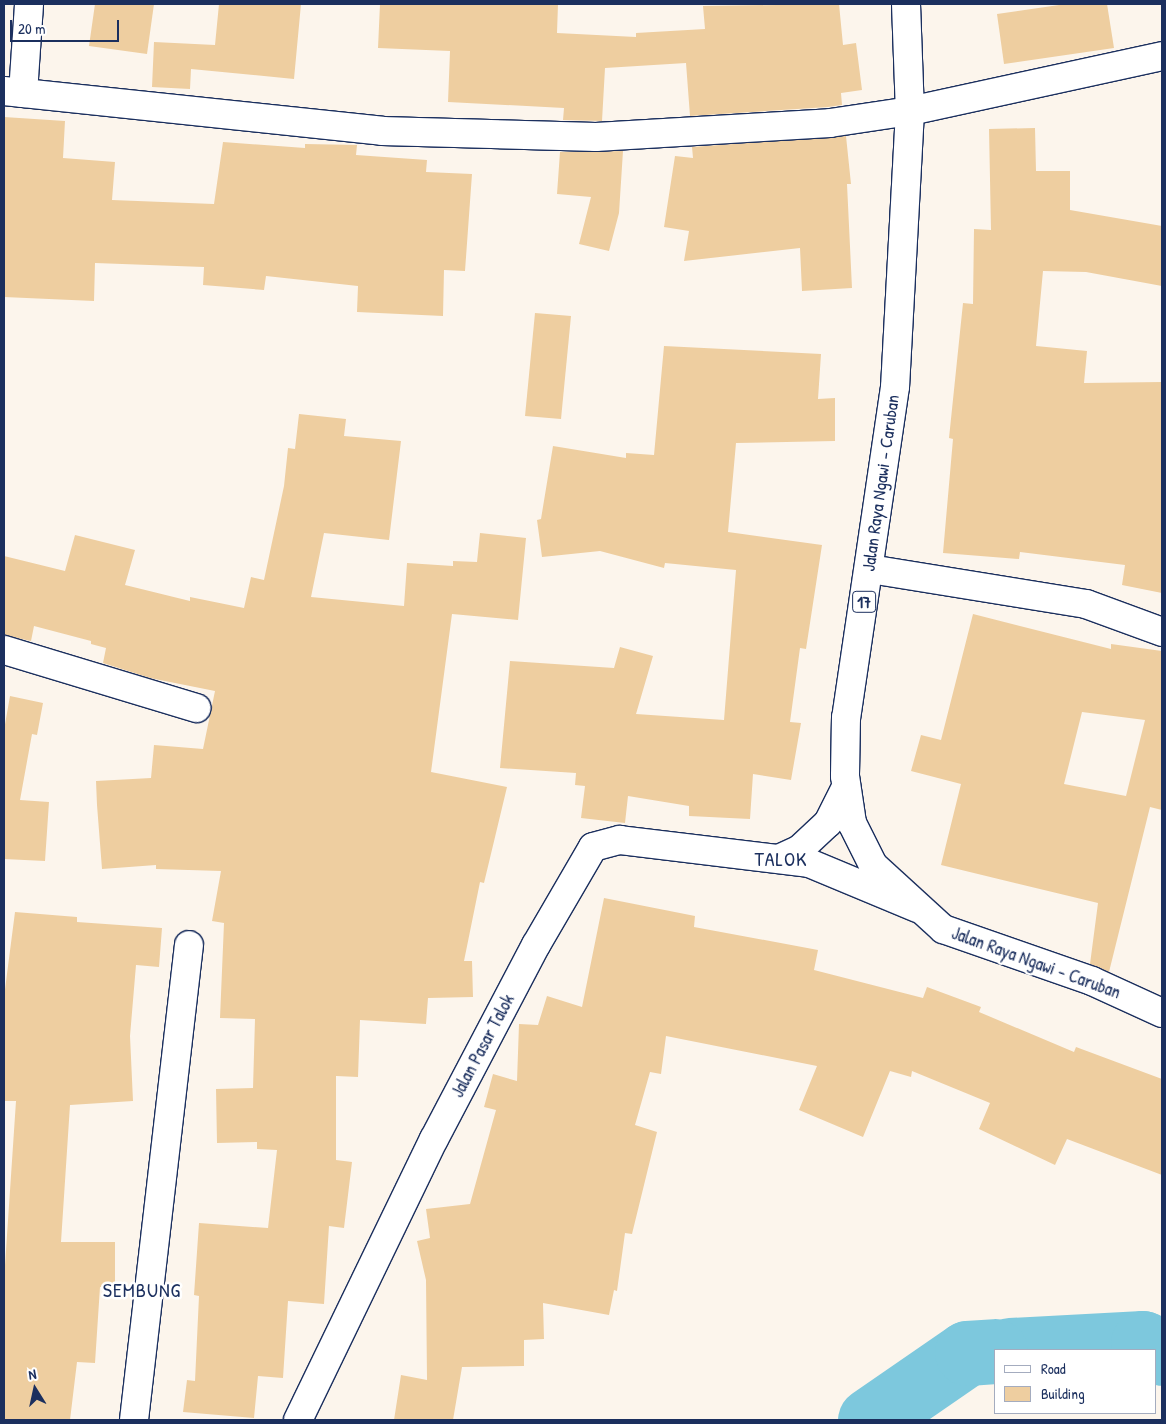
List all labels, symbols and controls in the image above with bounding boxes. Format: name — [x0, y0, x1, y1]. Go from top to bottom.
scale bar — [12, 10, 121, 42]
text: 20 m — [18, 18, 45, 39]
street label: Jalan Raya Ngawi - Caruban — [858, 393, 904, 573]
road number: 17 — [852, 588, 876, 616]
district label: TALOK — [754, 846, 808, 870]
street label: Jalan Raya Ngawi - Caruban — [949, 922, 1123, 1004]
street label: Jalan Pasar Talok — [447, 991, 519, 1101]
district label: SEMBUNG — [102, 1277, 182, 1301]
legend — [994, 1349, 1156, 1414]
text: Road — [1041, 1358, 1066, 1379]
north arrow — [10, 1364, 60, 1414]
text: N — [27, 1364, 38, 1384]
text: Building — [1041, 1383, 1085, 1404]

